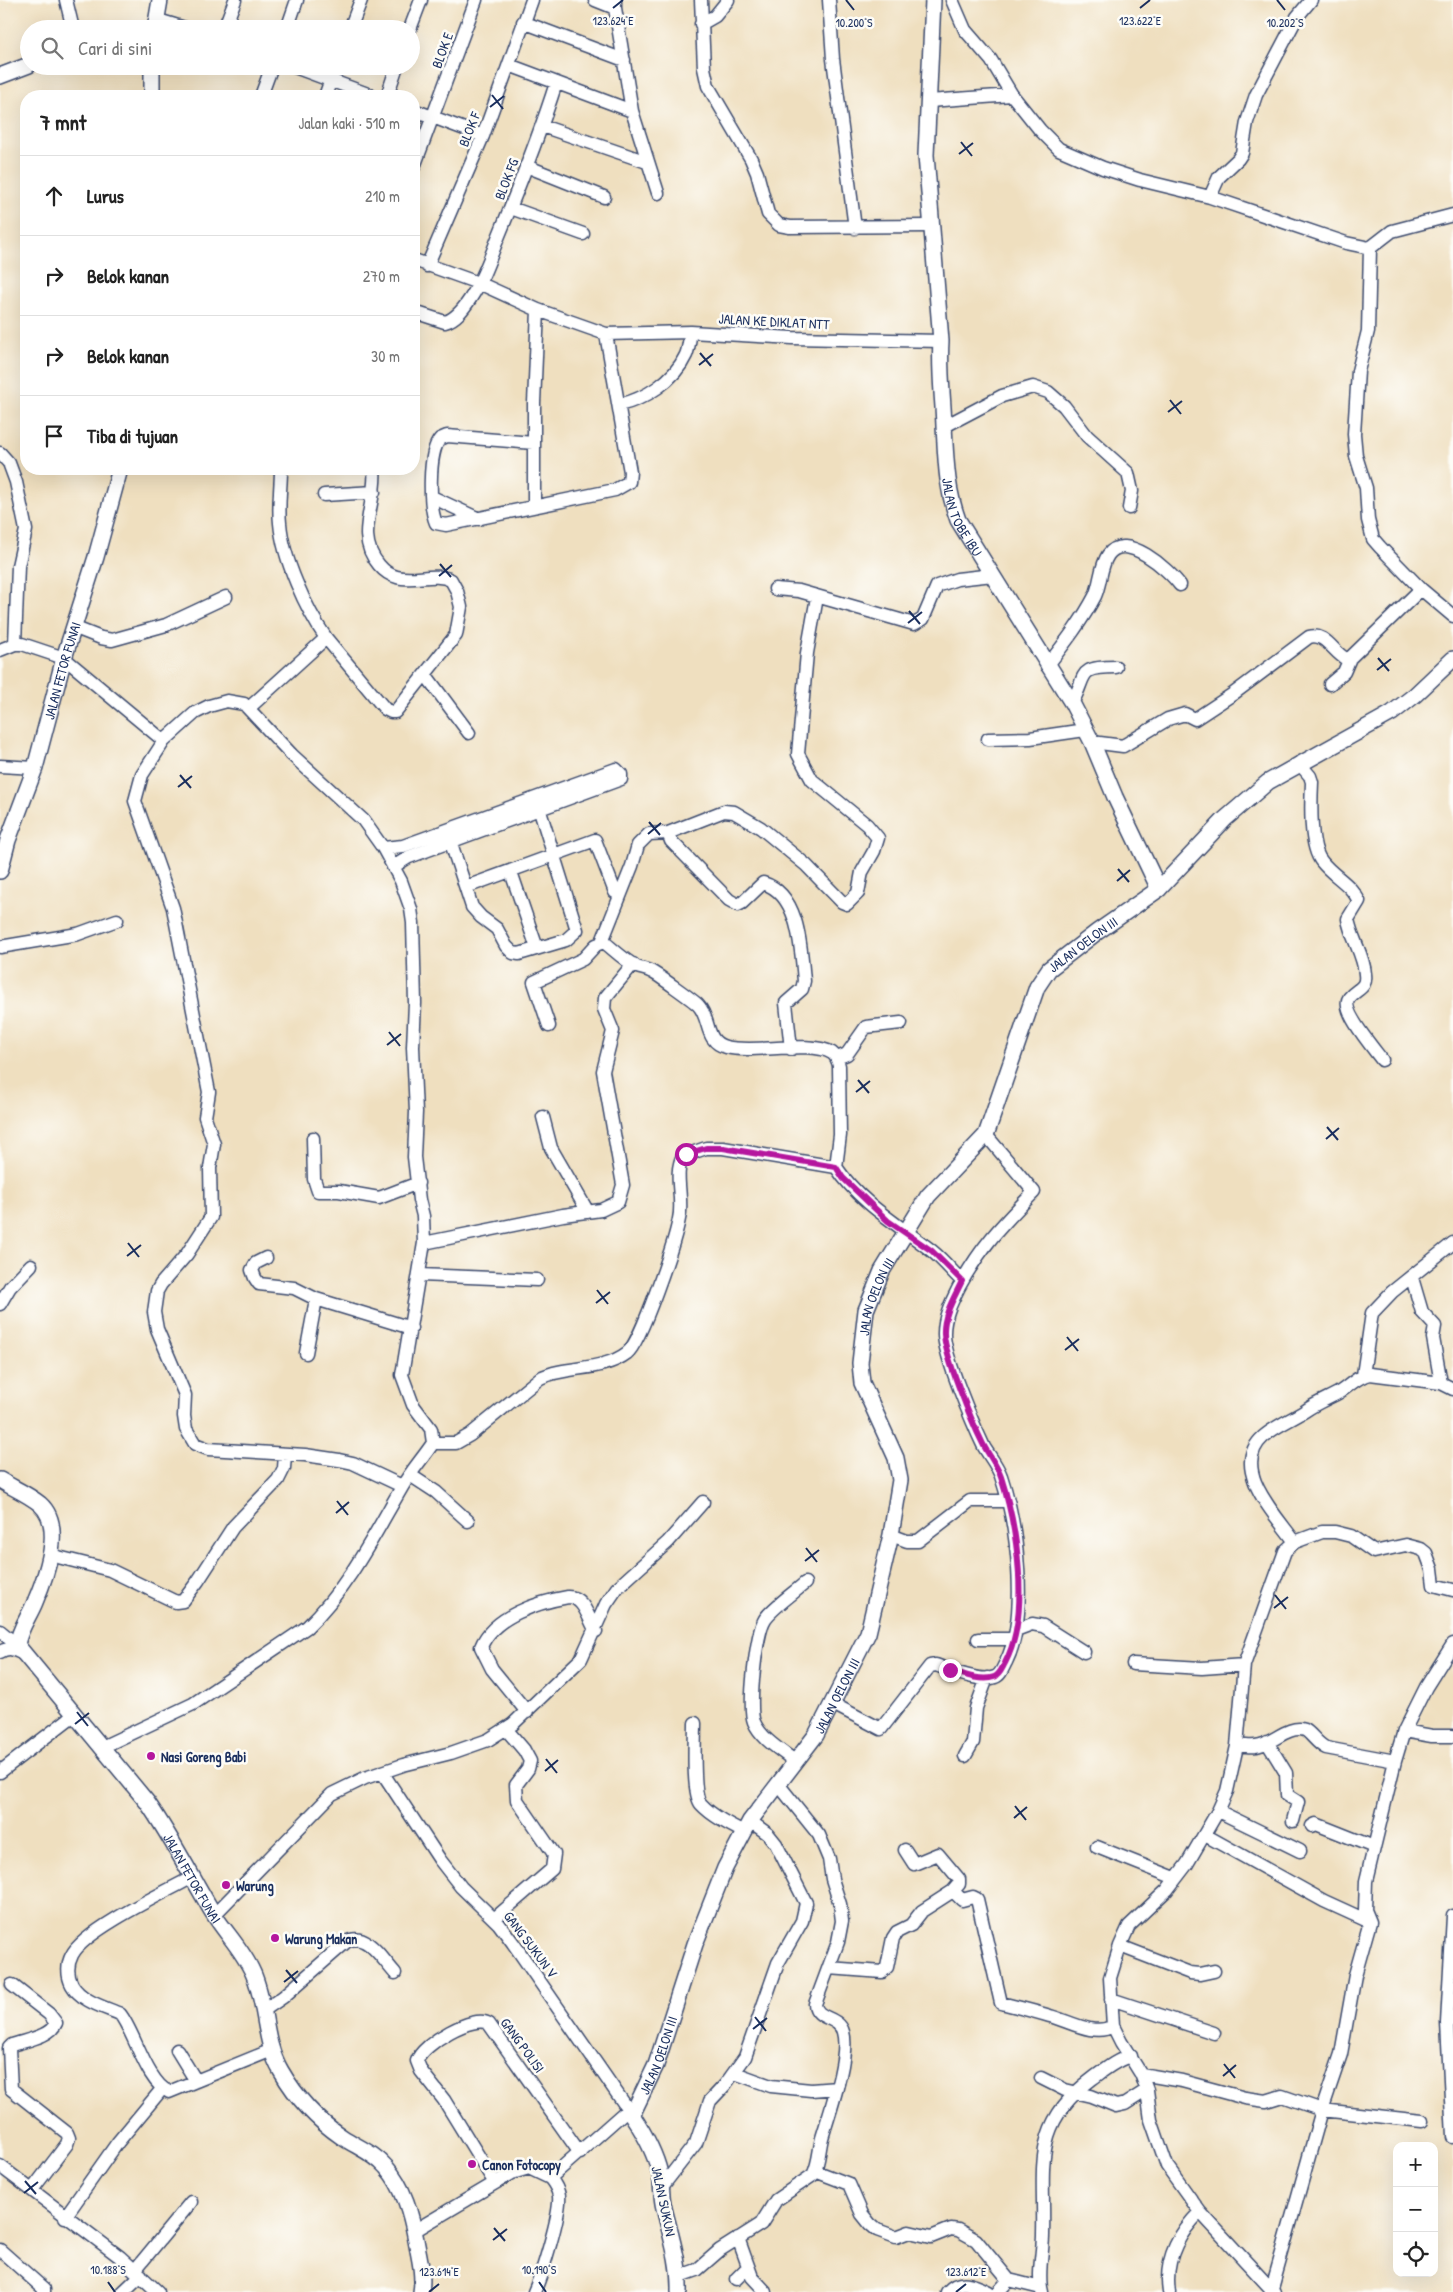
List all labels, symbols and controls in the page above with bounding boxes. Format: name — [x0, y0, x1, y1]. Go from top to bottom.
text: 123.624°E — [593, 12, 634, 29]
text: 123.622°E — [1119, 12, 1162, 29]
text: 10.200°S — [836, 14, 873, 31]
text: 10.202°S — [1266, 14, 1304, 31]
search box — [20, 20, 420, 75]
street label: BLOK E — [427, 29, 457, 71]
icon: search — [38, 34, 66, 62]
text: Cari di sini — [78, 35, 152, 61]
text: 7 mnt — [40, 108, 86, 137]
street label: BLOK F — [453, 108, 485, 149]
text: Jalan kaki · 510 m — [298, 112, 400, 134]
street label: BLOK FG — [489, 155, 523, 202]
icon: ahead — [40, 182, 68, 210]
text: Lurus — [87, 183, 124, 209]
text: 210 m — [365, 185, 400, 207]
icon: right — [40, 262, 68, 290]
text: Belok kanan — [87, 263, 169, 289]
text: 270 m — [363, 265, 400, 287]
street label: JALAN KE DIKLAT NTT — [718, 309, 830, 333]
icon: right — [40, 342, 68, 370]
text: Belok kanan — [87, 343, 169, 369]
text: 30 m — [371, 345, 400, 367]
icon: arrive — [40, 422, 68, 450]
text: Tiba di tujuan — [87, 423, 178, 449]
street label: JALAN TOBE IBU — [938, 477, 988, 560]
street label: JALAN FETOR FUNAI — [39, 619, 84, 721]
street label: JALAN OELON III — [1044, 911, 1121, 976]
route start — [675, 1143, 698, 1166]
street label: JALAN OELON III — [854, 1254, 898, 1337]
street label: JALAN OELON III — [809, 1654, 863, 1736]
route end — [939, 1659, 962, 1682]
place label: Nasi Goreng Babi — [161, 1747, 246, 1768]
marker: Nasi Goreng Babi — [145, 1750, 157, 1762]
street label: JALAN FETOR FUNAI — [160, 1829, 226, 1927]
place label: Warung — [236, 1876, 274, 1897]
marker: Warung — [220, 1879, 232, 1891]
street label: GANG SUKUN V — [500, 1907, 562, 1981]
place label: Warung Makan — [285, 1929, 357, 1950]
marker: Warung Makan — [269, 1932, 281, 1944]
street label: JALAN OELON III — [634, 2013, 681, 2097]
street label: GANG POLISI — [497, 2014, 549, 2076]
map controls — [1393, 2142, 1438, 2277]
button: + — [1393, 2142, 1438, 2187]
place label: Canon Fotocopy — [482, 2155, 561, 2176]
marker: Canon Fotocopy — [466, 2158, 478, 2170]
street label: JALAN SUKUN — [647, 2164, 681, 2238]
button: − — [1393, 2187, 1438, 2232]
button: locate — [1393, 2232, 1438, 2277]
text: 10.188°S — [90, 2261, 126, 2278]
text: 10.190°S — [522, 2261, 557, 2278]
text: 123.614°E — [419, 2263, 460, 2280]
text: 123.612°E — [946, 2263, 987, 2280]

